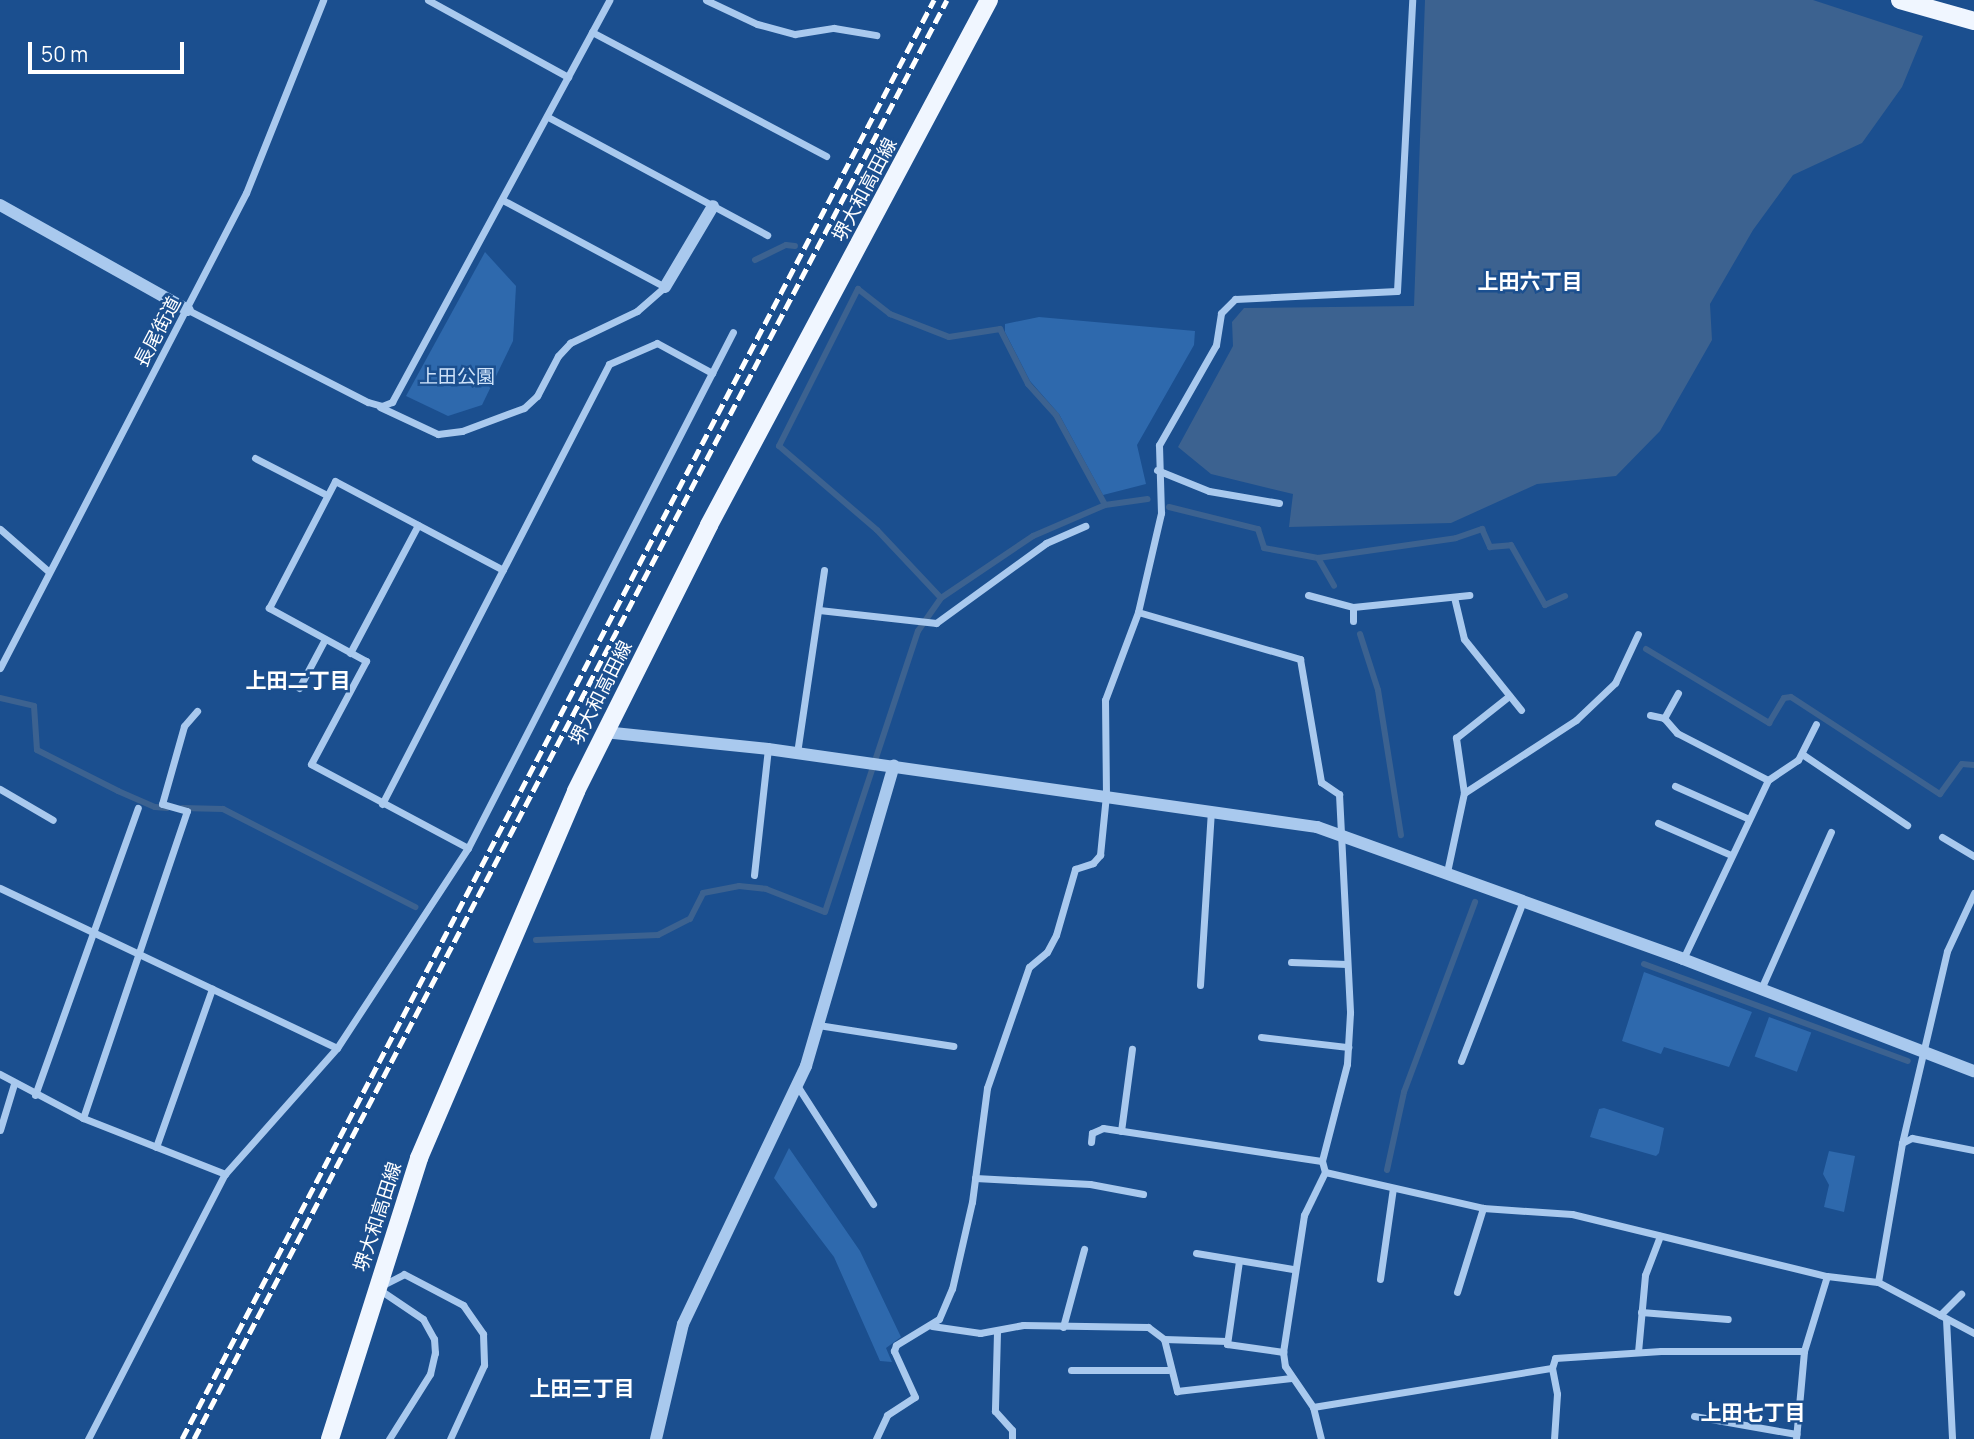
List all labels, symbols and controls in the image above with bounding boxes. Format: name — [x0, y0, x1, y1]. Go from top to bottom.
scale bar — [32, 28, 187, 72]
text: 50 m — [41, 40, 88, 68]
street label: 堺大和高田線 — [828, 134, 902, 246]
district label: 上田六丁目 — [1478, 268, 1582, 294]
street label: 長尾街道 — [130, 293, 186, 371]
park label: 上田公園 — [419, 366, 495, 388]
street label: 堺大和高田線 — [565, 637, 637, 749]
district label: 上田二丁目 — [246, 667, 350, 693]
street label: 堺大和高田線 — [350, 1159, 406, 1275]
district label: 上田三丁目 — [530, 1375, 634, 1401]
district label: 上田七丁目 — [1701, 1399, 1805, 1425]

